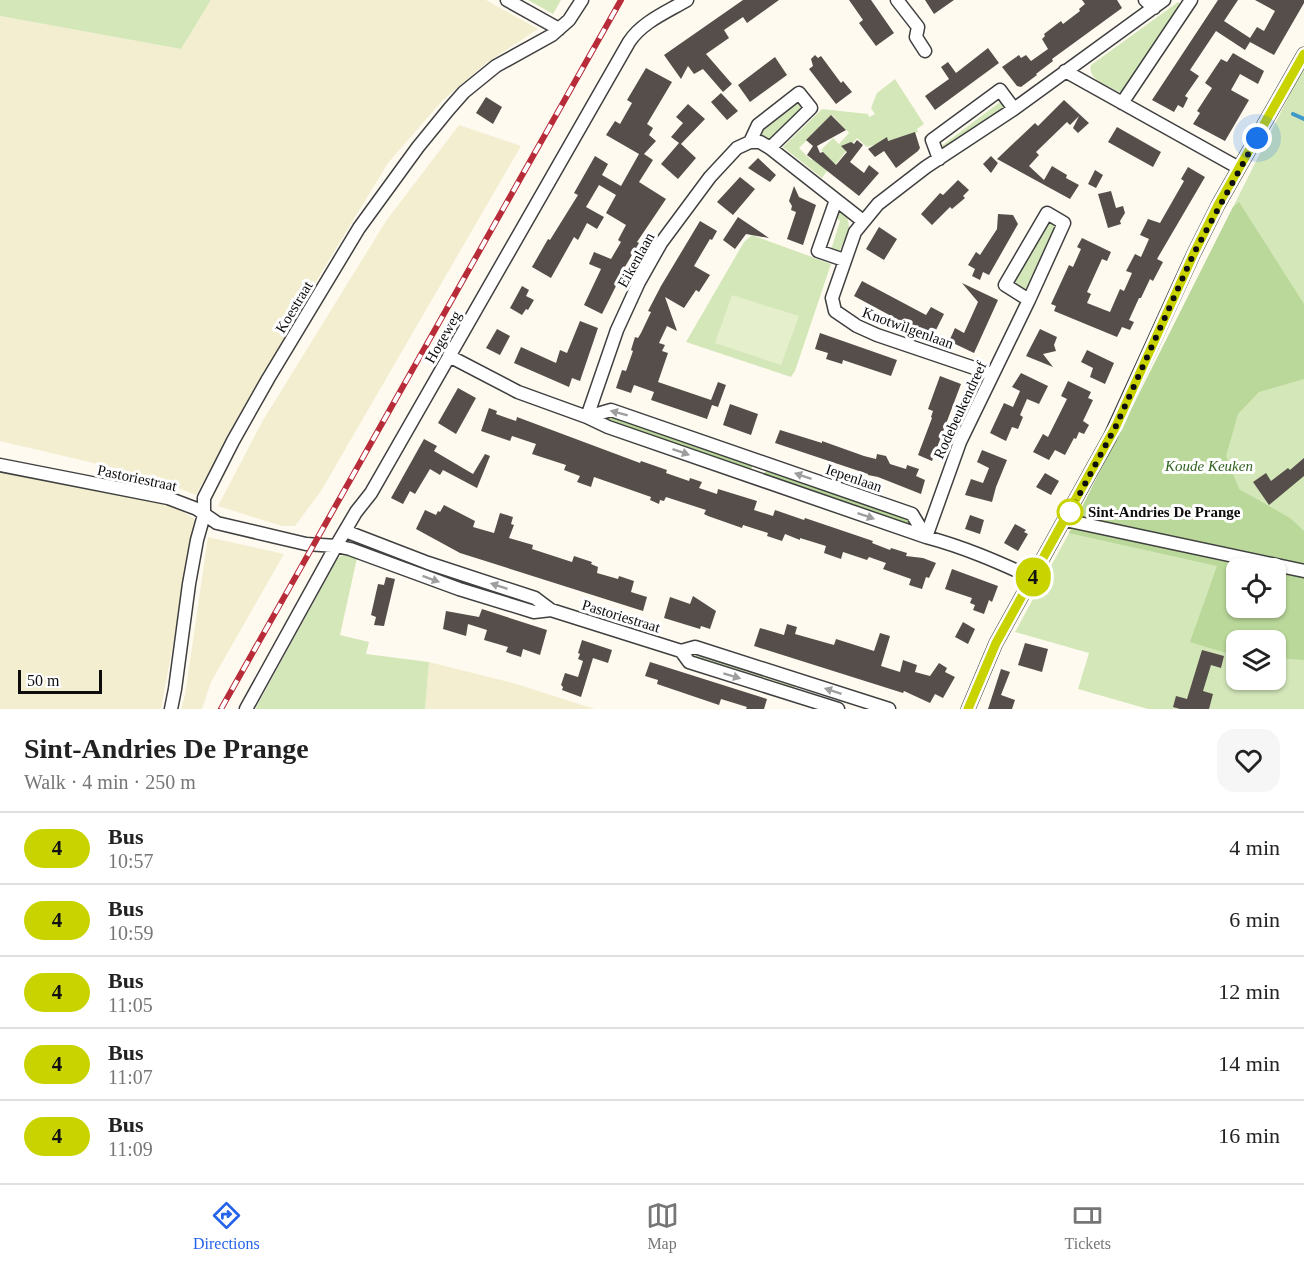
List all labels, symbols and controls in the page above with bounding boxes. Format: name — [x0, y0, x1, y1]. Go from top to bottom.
your location — [1242, 123, 1272, 153]
street label: Eikenlaan — [614, 229, 658, 290]
street label: Koestraat — [272, 278, 316, 336]
street label: Knotwilgenlaan — [860, 304, 956, 352]
street label: Hogeweg — [422, 308, 465, 366]
street label: Rodebeukendreef — [930, 359, 990, 461]
one-way arrow — [610, 408, 628, 417]
one-way arrow — [672, 448, 690, 458]
park label: Koude Keuken — [1164, 458, 1253, 474]
street label: Iepenlaan — [824, 461, 885, 495]
street label: Pastoriestraat — [96, 462, 179, 494]
one-way arrow — [794, 470, 812, 480]
marker: Sint-Andries De Prange — [1057, 499, 1083, 525]
place label: Sint-Andries De Prange — [1088, 504, 1241, 520]
one-way arrow — [857, 511, 875, 521]
line badge: 4 — [1014, 558, 1052, 596]
map controls — [1226, 558, 1286, 690]
button: locate — [1226, 558, 1286, 618]
text: 4 — [1028, 565, 1038, 589]
one-way arrow — [422, 574, 440, 584]
one-way arrow — [490, 581, 508, 590]
street label: Pastoriestraat — [580, 597, 663, 636]
button: layers — [1226, 630, 1286, 690]
scale bar — [18, 667, 102, 694]
one-way arrow — [723, 671, 741, 681]
text: 50 m — [27, 672, 59, 689]
one-way arrow — [824, 686, 842, 695]
button: heart — [1217, 729, 1280, 792]
text: Sint-Andries De Prange — [24, 733, 309, 764]
text: Walk · 4 min · 250 m — [24, 771, 196, 793]
text: Bus — [108, 824, 143, 849]
text: 4 min — [1229, 835, 1280, 860]
text: 4 — [52, 836, 62, 860]
text: 10:57 — [108, 850, 154, 872]
text: Bus — [108, 896, 143, 921]
text: 6 min — [1229, 907, 1280, 932]
text: 4 — [52, 908, 62, 932]
text: 10:59 — [108, 922, 154, 944]
text: Bus — [108, 968, 143, 993]
text: 12 min — [1218, 979, 1280, 1004]
text: 4 — [52, 980, 62, 1004]
text: 11:05 — [108, 994, 153, 1016]
text: Bus — [108, 1040, 143, 1065]
text: 14 min — [1218, 1051, 1280, 1076]
text: 4 — [52, 1052, 62, 1076]
text: 11:07 — [108, 1066, 153, 1088]
text: Bus — [108, 1112, 143, 1137]
text: 16 min — [1218, 1123, 1280, 1148]
text: 4 — [52, 1124, 62, 1148]
text: 11:09 — [108, 1138, 153, 1160]
tab: Directions — [193, 1199, 260, 1253]
tab: Map — [646, 1199, 679, 1253]
tab: Tickets — [1065, 1199, 1111, 1253]

